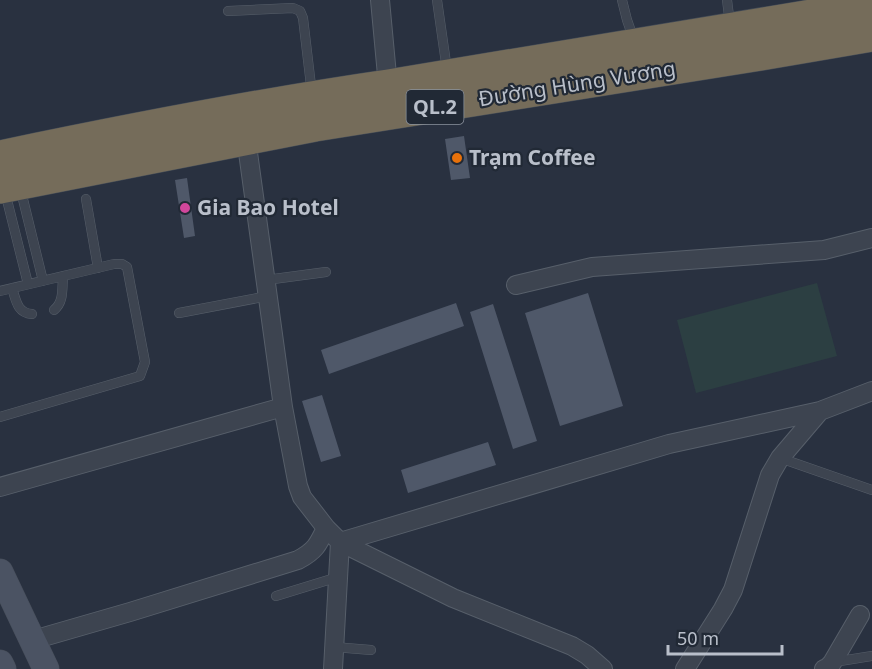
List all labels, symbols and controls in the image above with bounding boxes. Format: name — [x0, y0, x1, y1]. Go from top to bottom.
street label: Đường Hùng Vương — [476, 54, 677, 112]
road number: QL.2 — [406, 90, 464, 124]
place label: Trạm Coffee — [469, 143, 595, 171]
marker: Trạm Coffee — [450, 151, 464, 165]
place label: Gia Bao Hotel — [197, 193, 339, 221]
marker: Gia Bao Hotel — [178, 201, 192, 215]
scale bar — [668, 618, 782, 656]
text: 50 m — [677, 626, 719, 650]

